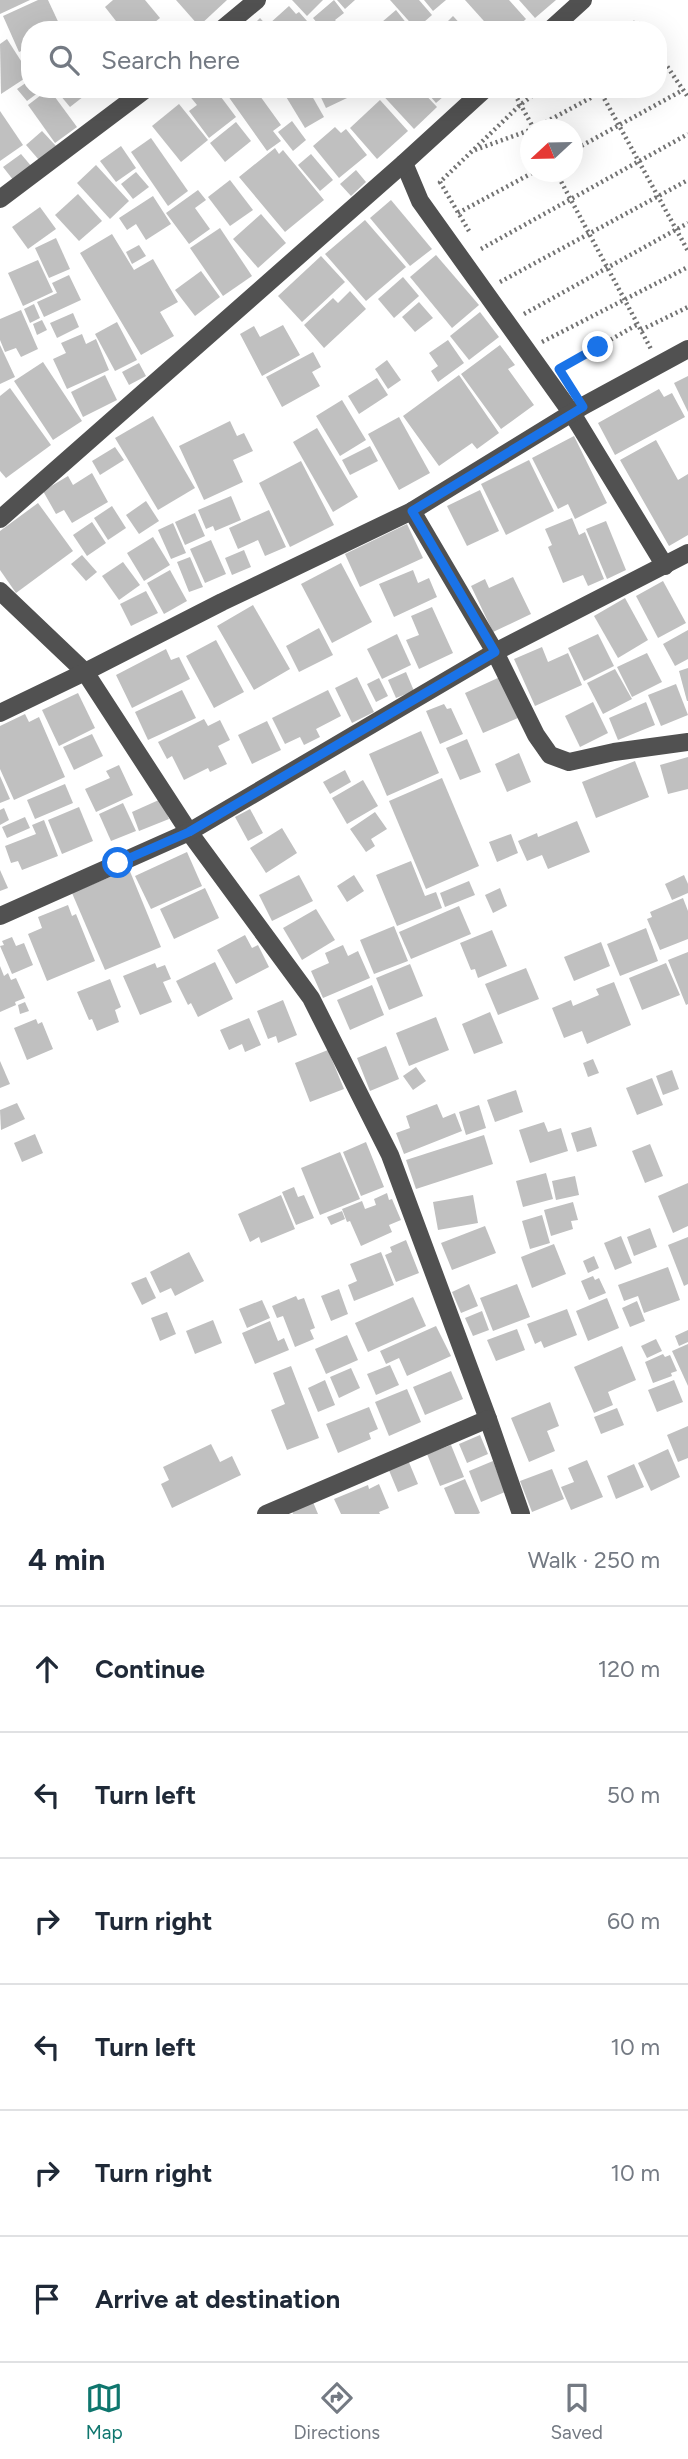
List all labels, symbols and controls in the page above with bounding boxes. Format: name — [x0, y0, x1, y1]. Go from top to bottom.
search box — [21, 21, 667, 98]
icon: search — [45, 41, 83, 79]
text: Search here — [101, 44, 240, 76]
north arrow — [520, 119, 583, 182]
route end — [582, 331, 613, 362]
route start — [102, 847, 133, 878]
text: 4 min — [28, 1541, 105, 1578]
text: Walk · 250 m — [528, 1546, 660, 1574]
icon: ahead — [28, 1650, 66, 1688]
text: Continue — [95, 1653, 205, 1685]
text: 120 m — [598, 1655, 660, 1683]
icon: left — [28, 1776, 66, 1814]
text: Turn left — [95, 1779, 196, 1811]
text: 50 m — [607, 1781, 660, 1809]
icon: right — [28, 1902, 66, 1940]
text: Turn right — [95, 1905, 212, 1937]
text: 60 m — [607, 1907, 660, 1935]
icon: left — [28, 2028, 66, 2066]
text: Turn left — [95, 2031, 196, 2063]
text: 10 m — [611, 2033, 660, 2061]
icon: right — [28, 2154, 66, 2192]
text: Turn right — [95, 2157, 212, 2189]
text: 10 m — [611, 2159, 660, 2187]
icon: arrive — [28, 2280, 66, 2318]
text: Arrive at destination — [95, 2283, 340, 2315]
tab: Map — [85, 2379, 123, 2444]
tab: Directions — [293, 2379, 380, 2444]
tab: Saved — [550, 2379, 603, 2444]

